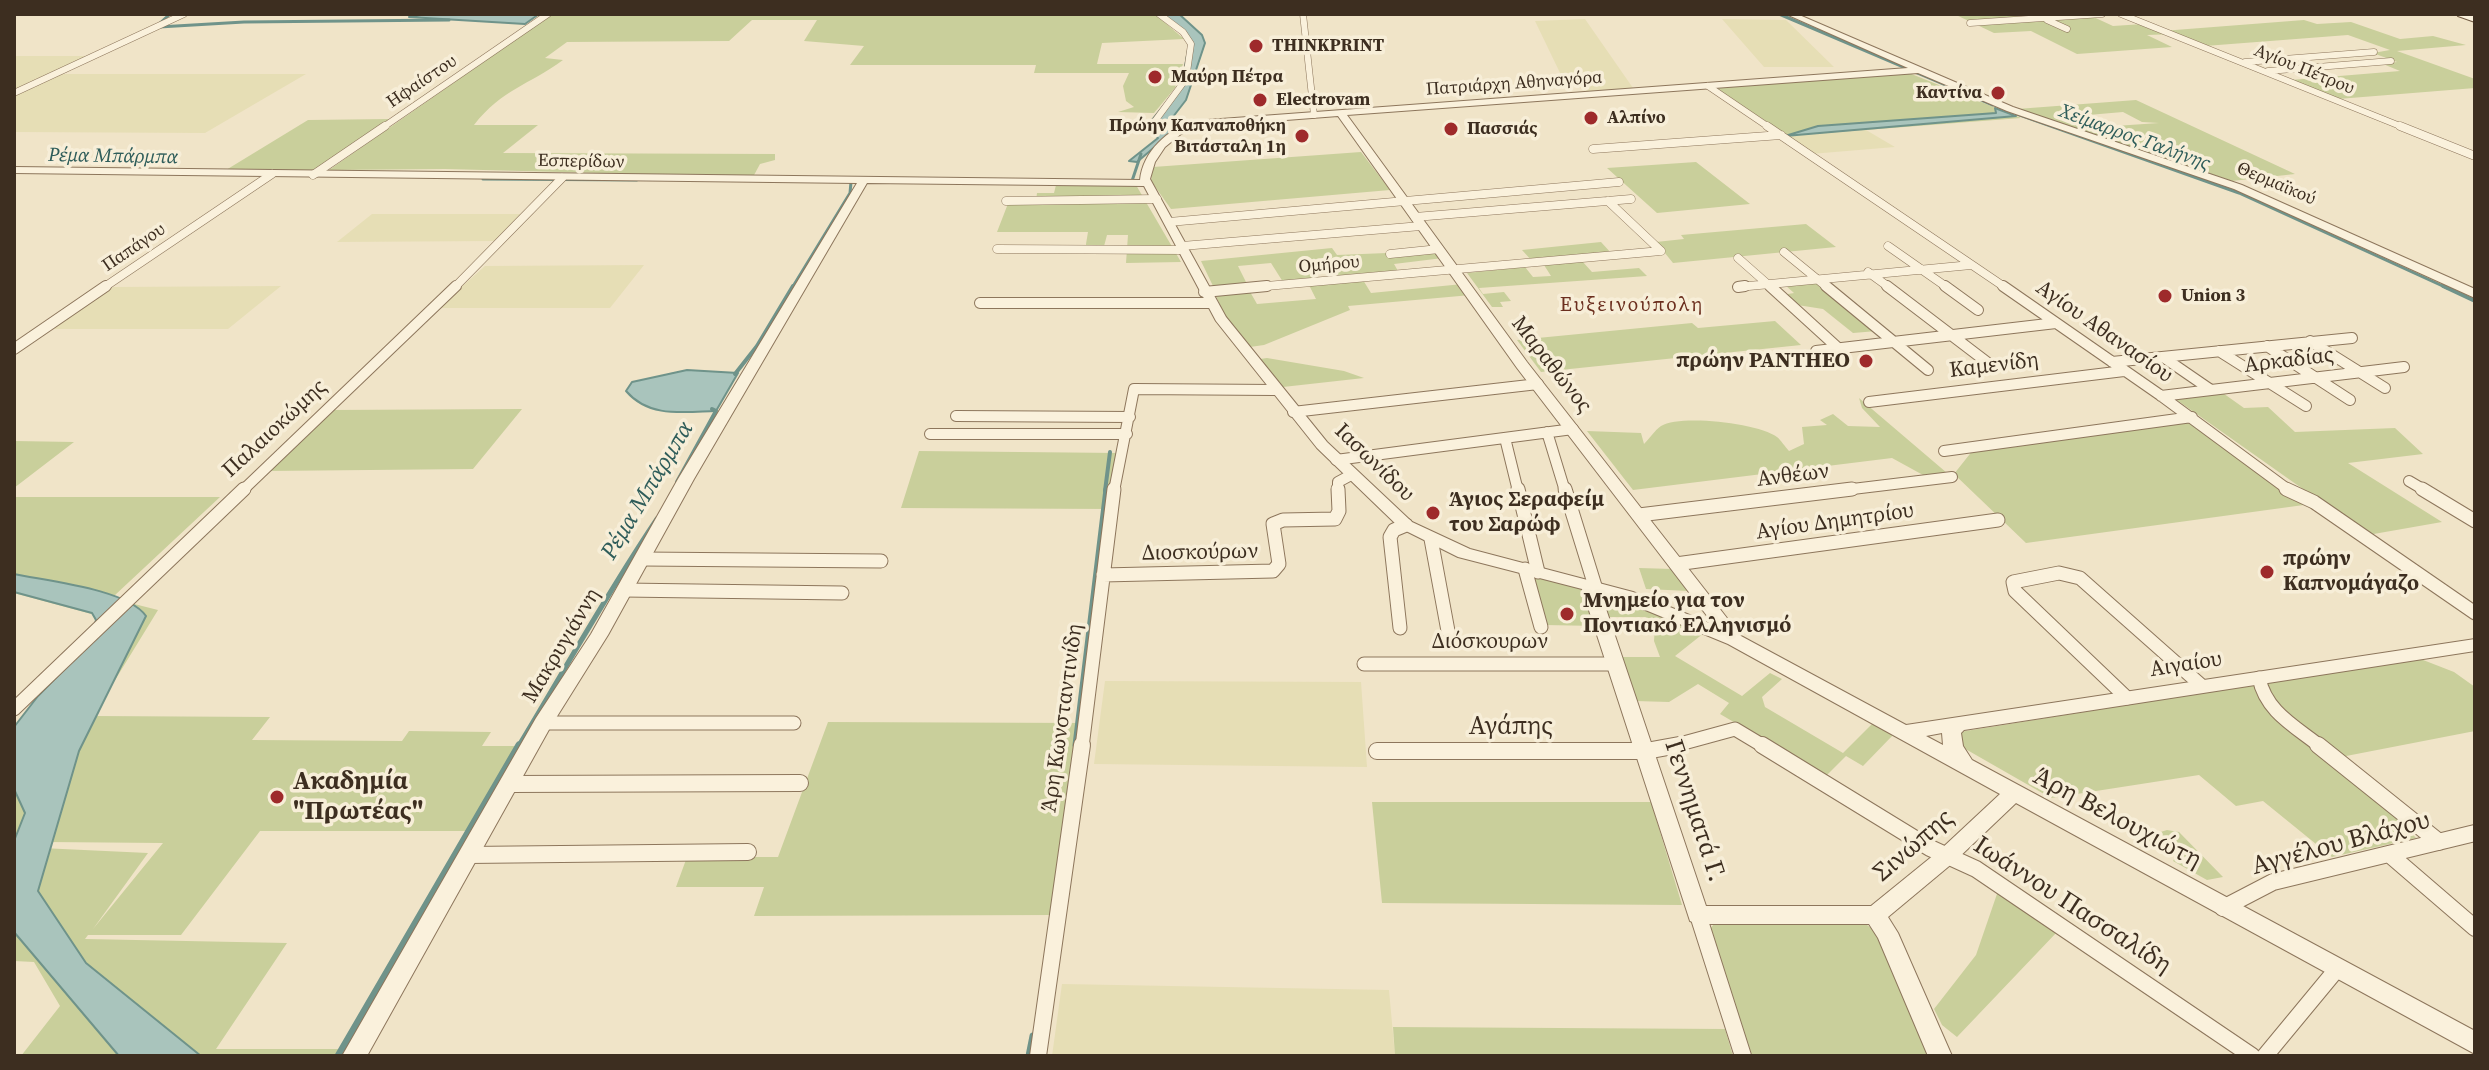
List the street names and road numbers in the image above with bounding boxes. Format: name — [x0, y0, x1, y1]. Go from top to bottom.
street label: Αγίου Πέτρου — [2251, 40, 2357, 100]
street label: Ηφαίστου — [383, 51, 461, 113]
street label: Πατριάρχη Αθηναγόρα — [1425, 67, 1603, 101]
street label: Εσπερίδων — [537, 150, 625, 174]
street label: Θερμαϊκού — [2233, 158, 2319, 210]
street label: Παπάγου — [98, 219, 170, 277]
street label: Ομήρου — [1298, 252, 1360, 278]
street label: Αγίου Αθανασίου — [2031, 275, 2177, 389]
street label: Μαραθώνος — [1505, 311, 1597, 419]
street label: Αρκαδίας — [2243, 342, 2335, 380]
street label: Καμενίδη — [1948, 347, 2040, 385]
street label: Παλαιοκώμης — [218, 374, 332, 484]
street label: Ιασωνίδου — [1329, 418, 1419, 508]
street label: Ανθέων — [1755, 458, 1831, 494]
street label: Αγίου Δημητρίου — [1754, 498, 1916, 546]
street label: Διοσκούρων — [1142, 539, 1258, 567]
street label: Μακρυγιάννη — [517, 584, 607, 708]
street label: Άρη Κωνσταντινίδη — [1037, 622, 1089, 814]
street label: Διόσκουρων — [1432, 629, 1548, 655]
street label: Αιγαίου — [2148, 646, 2224, 684]
street label: Αγάπης — [1469, 711, 1553, 743]
street label: Γεννηματά Γ. — [1656, 736, 1732, 886]
street label: Άρη Βελουχιώτη — [2028, 762, 2206, 876]
street label: Σινώπης — [1868, 803, 1960, 889]
street label: Αγγέλου Βλάχου — [2248, 805, 2434, 883]
street label: Ιωάννου Πασσαλίδη — [1967, 830, 2177, 982]

